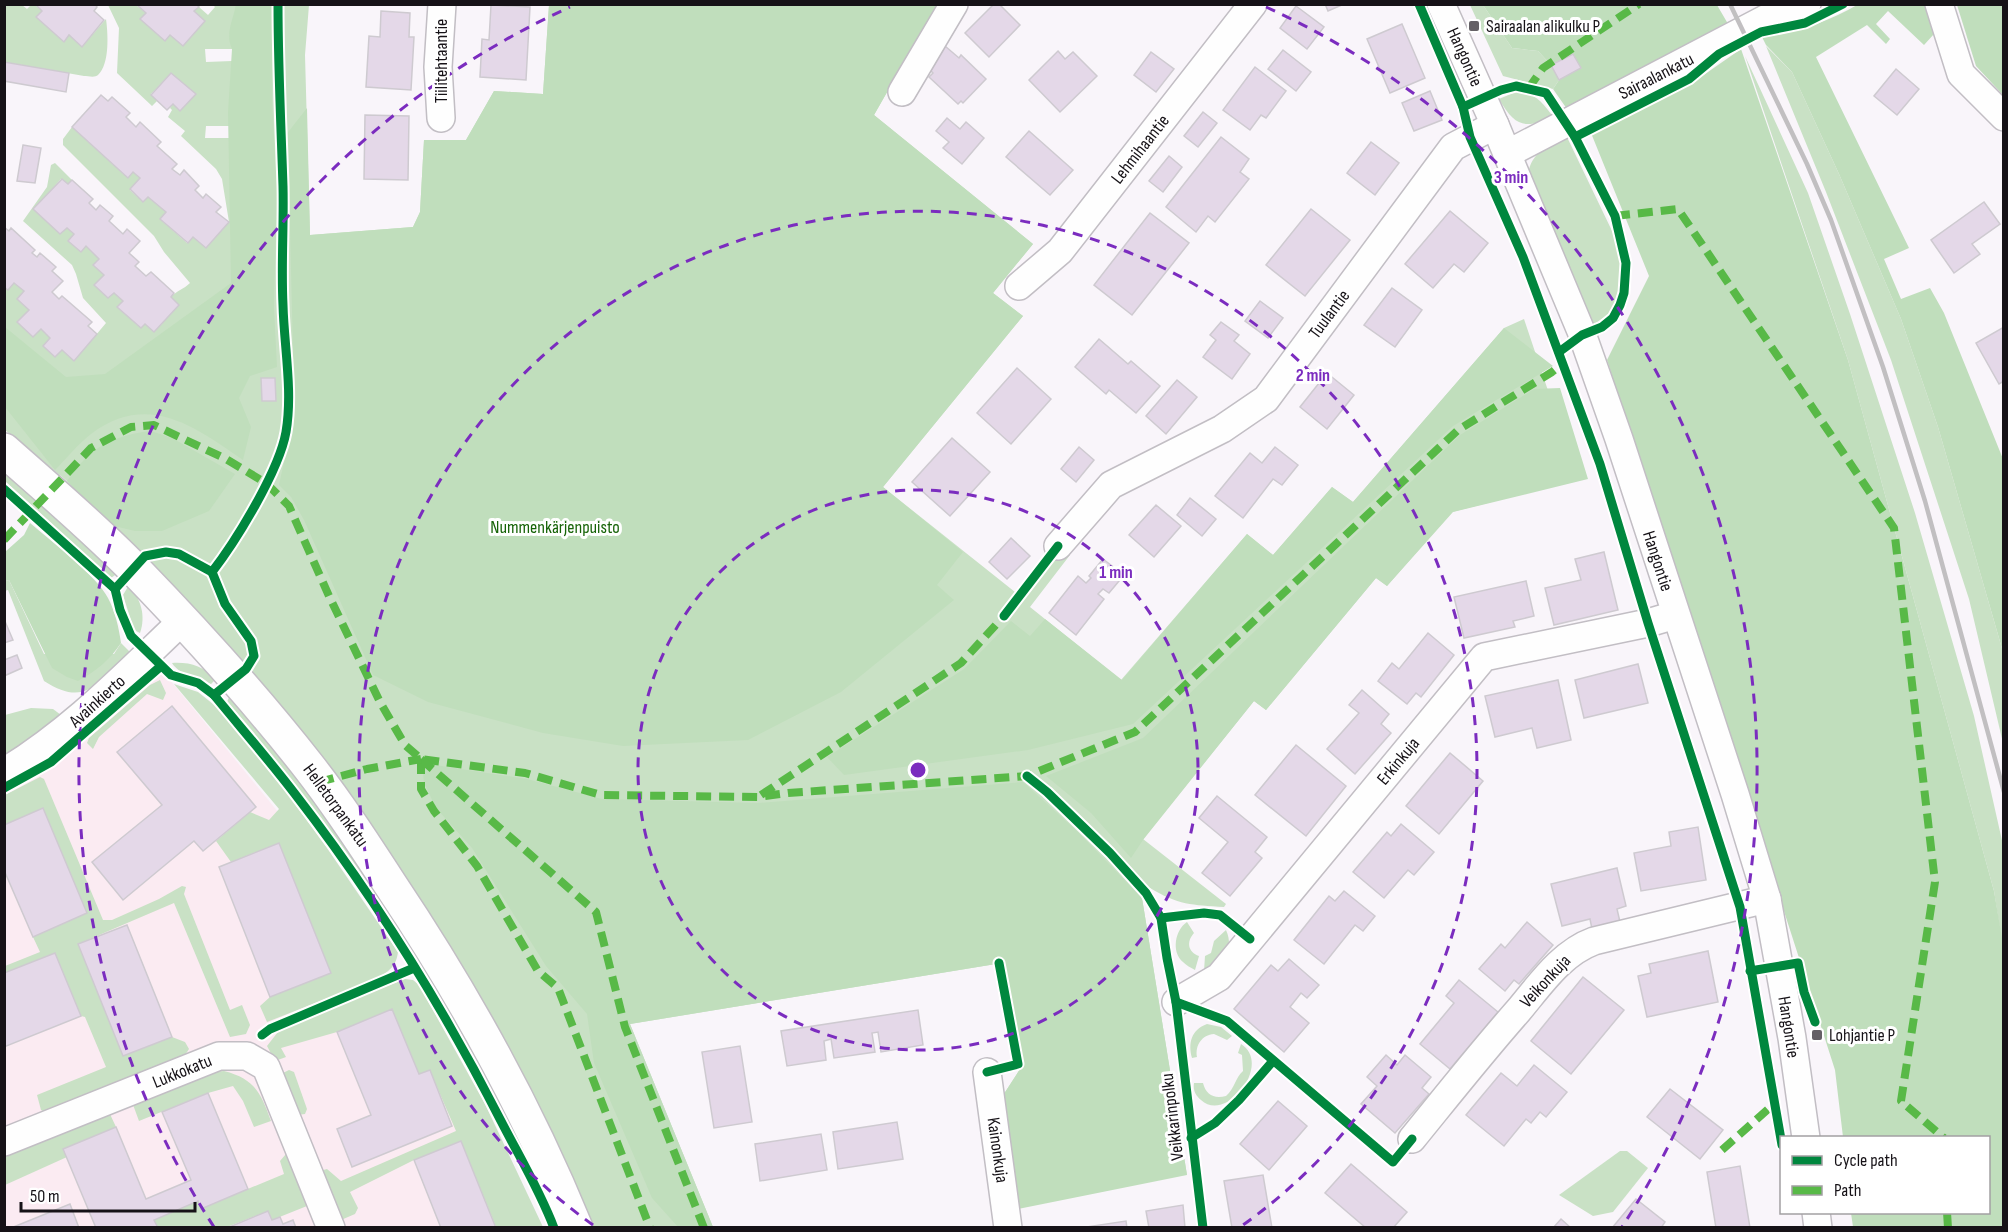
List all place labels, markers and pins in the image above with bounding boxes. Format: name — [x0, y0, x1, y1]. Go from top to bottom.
place label: Sairaalan alikulku P — [1486, 16, 1601, 37]
marker: Sairaalan alikulku P — [1467, 19, 1481, 33]
centre of rings — [908, 760, 928, 780]
place label: Lohjantie P — [1829, 1025, 1896, 1046]
marker: Lohjantie P — [1810, 1028, 1824, 1042]

